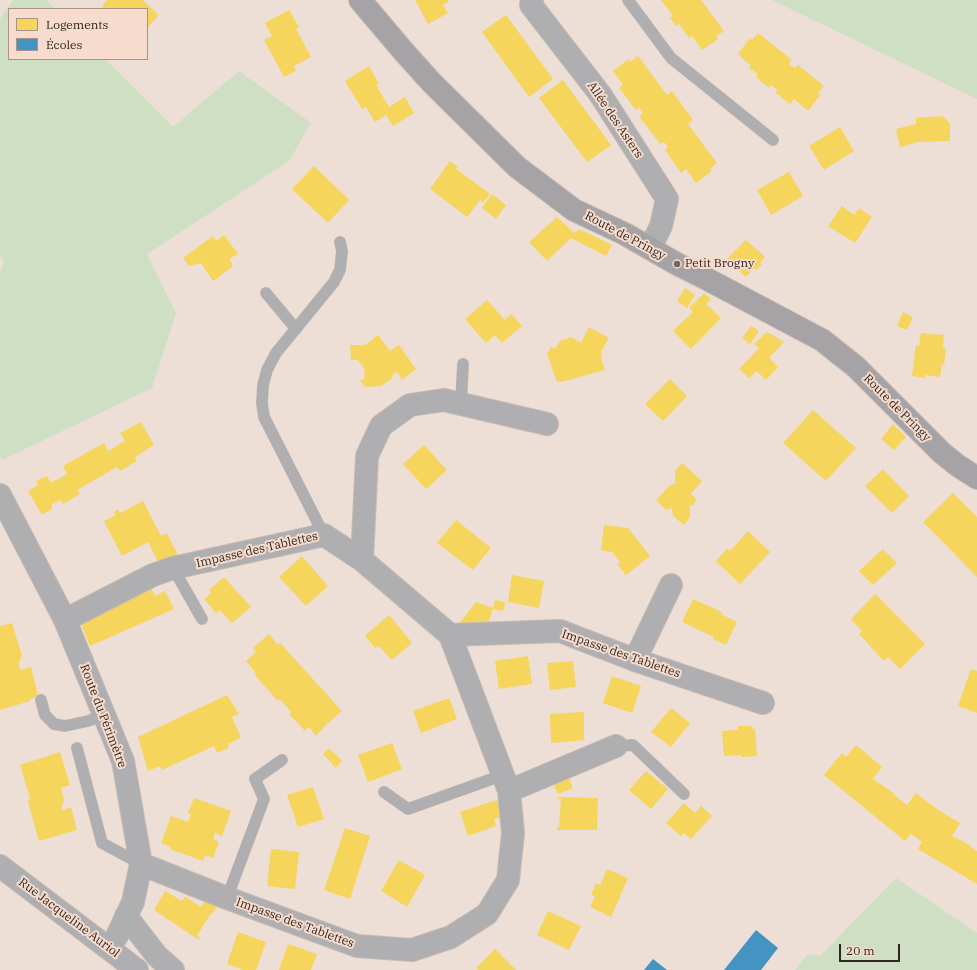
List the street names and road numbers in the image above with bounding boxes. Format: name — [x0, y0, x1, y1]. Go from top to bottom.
street label: Allée des Asters — [584, 79, 646, 161]
street label: Route de Pringy — [582, 209, 668, 263]
street label: Route de Pringy — [860, 371, 934, 445]
street label: Impasse des Tablettes — [195, 529, 319, 571]
street label: Impasse des Tablettes — [560, 627, 682, 681]
street label: Route du Périmètre — [77, 662, 129, 770]
street label: Rue Jacqueline Auriol — [16, 875, 122, 961]
street label: Impasse des Tablettes — [234, 895, 356, 951]

